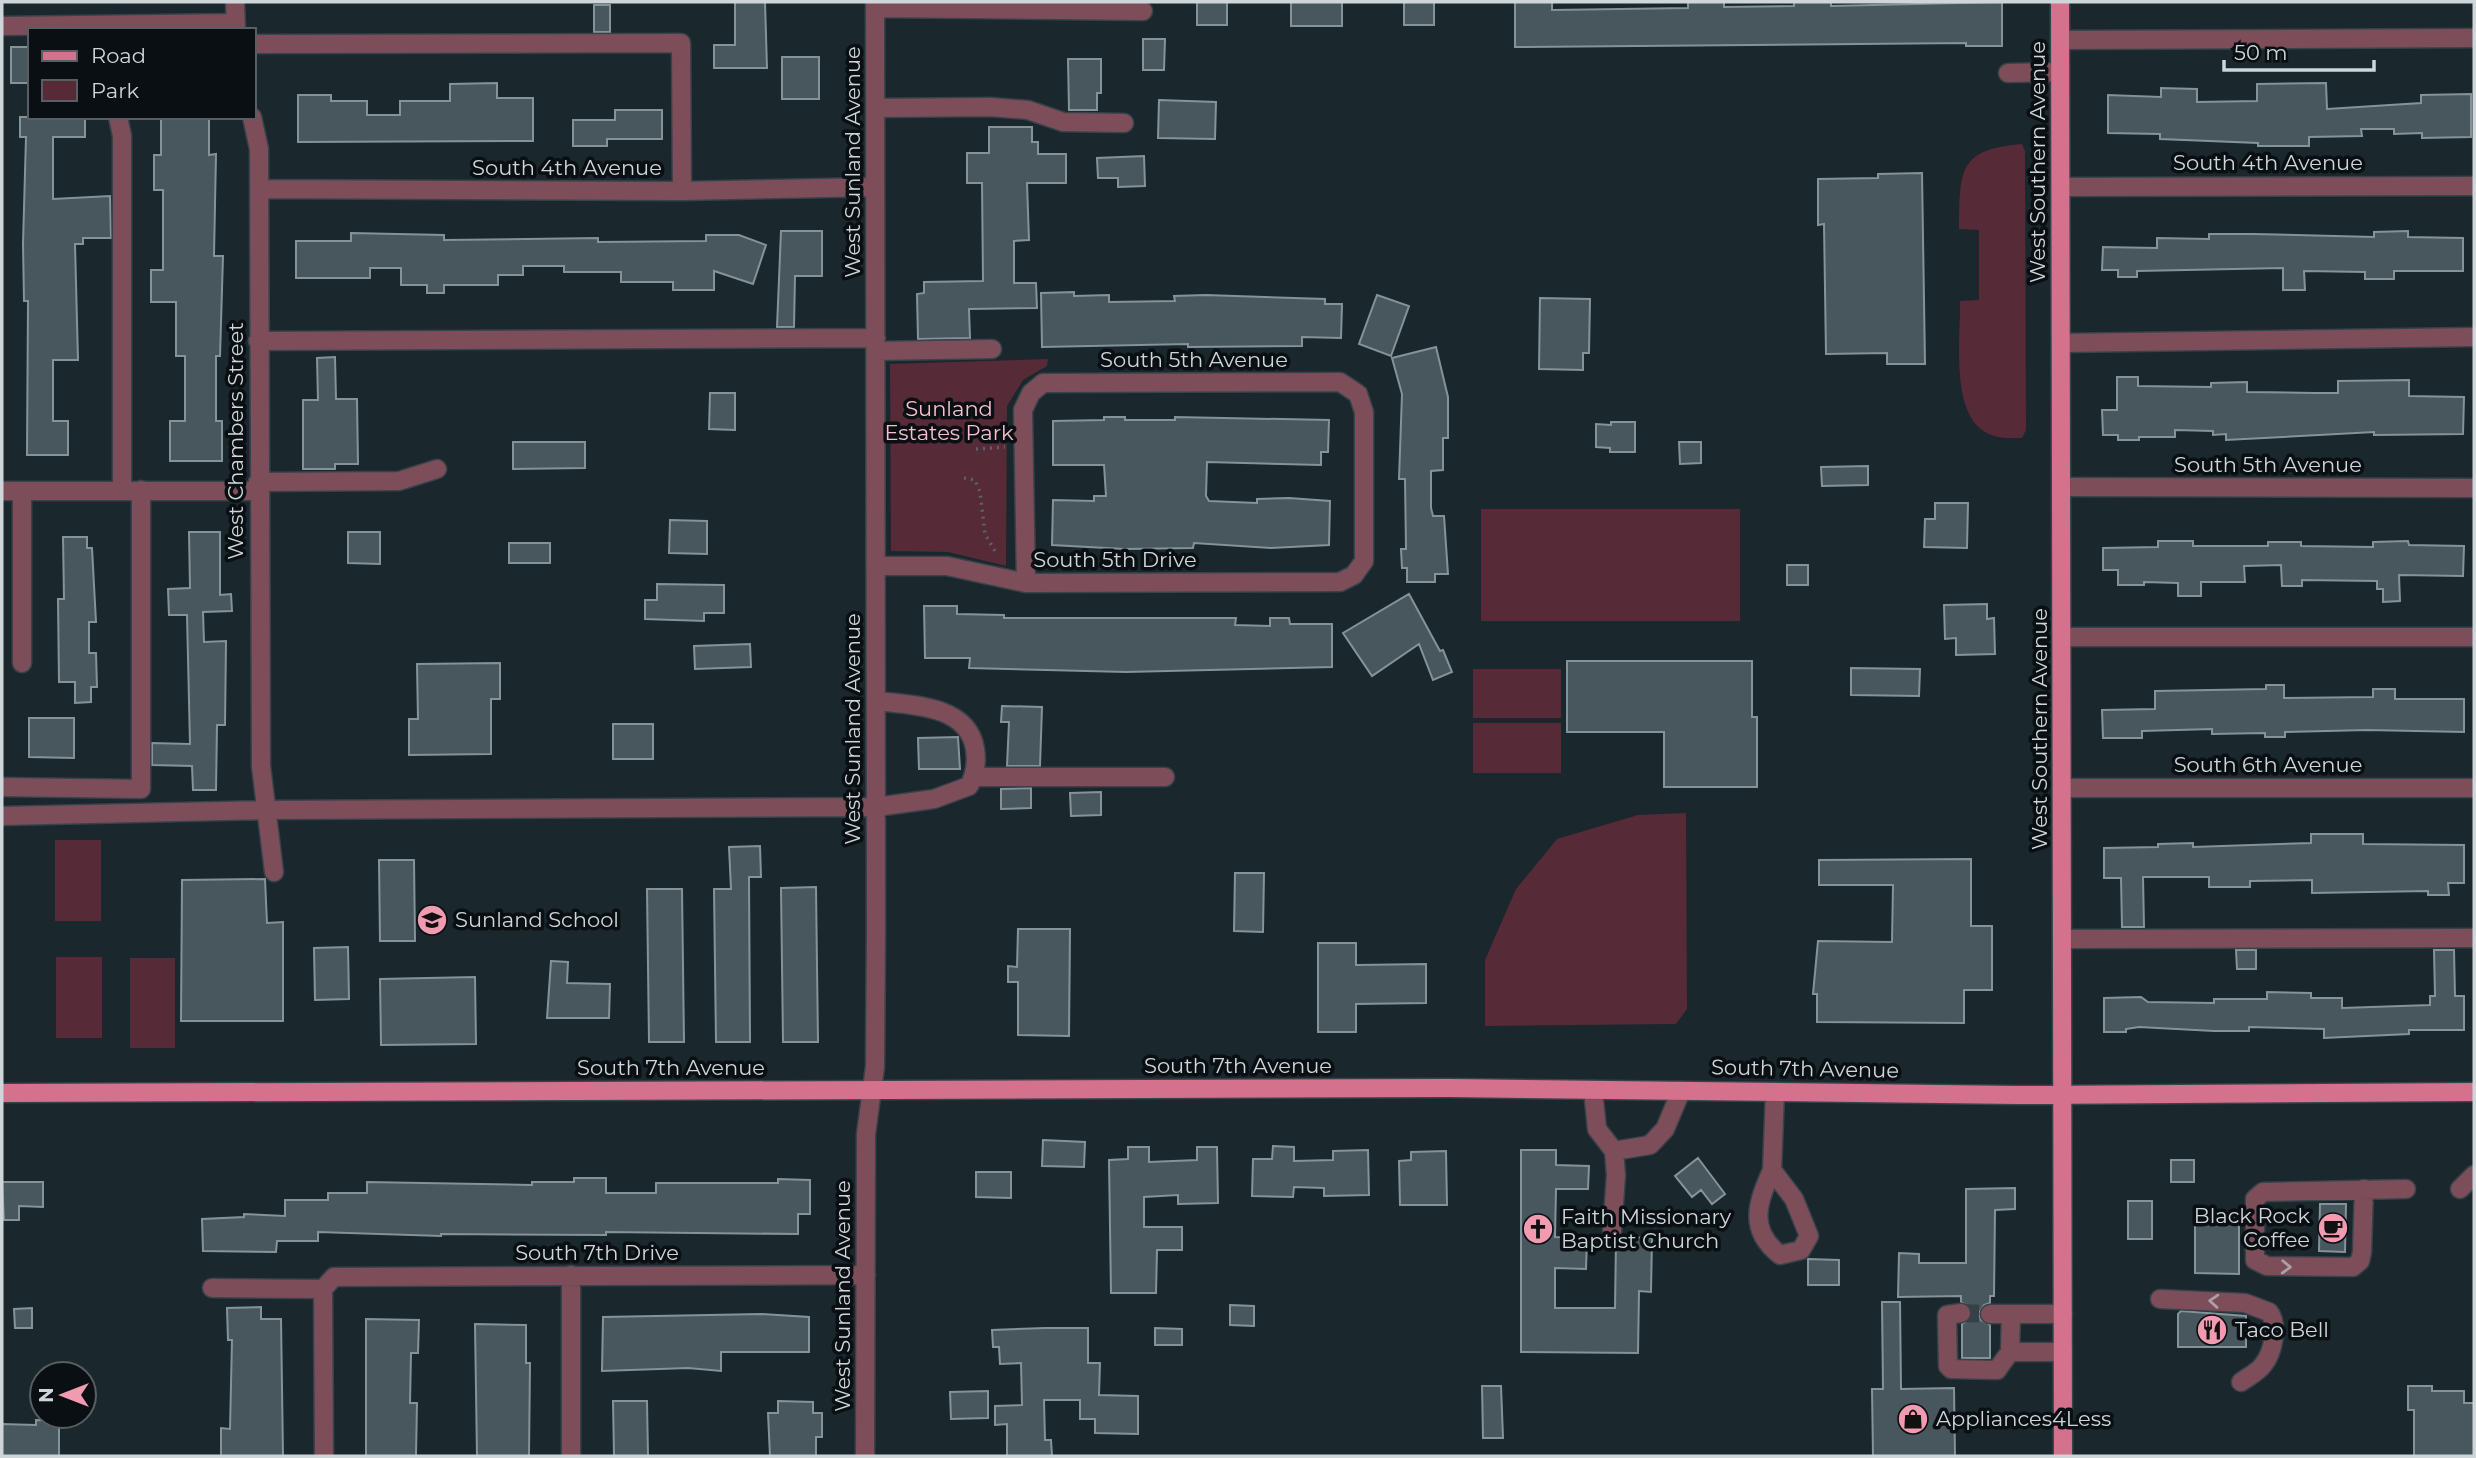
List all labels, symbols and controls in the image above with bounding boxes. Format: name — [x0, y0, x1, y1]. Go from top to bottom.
legend — [28, 28, 256, 119]
scale bar — [2224, 28, 2374, 72]
text: 50 m — [2234, 40, 2288, 65]
street label: West Southern Avenue — [2025, 41, 2050, 283]
text: Road — [91, 43, 146, 68]
street label: West Sunland Avenue — [840, 46, 865, 278]
text: Park — [91, 78, 139, 103]
street label: South 4th Avenue — [2173, 150, 2363, 175]
street label: South 4th Avenue — [472, 155, 662, 180]
street label: West Chambers Street — [223, 322, 248, 560]
street label: South 5th Avenue — [1100, 347, 1288, 372]
park label: Sunland Estates Park — [884, 396, 1014, 445]
street label: South 5th Avenue — [2174, 452, 2362, 477]
street label: South 5th Drive — [1033, 547, 1197, 572]
street label: West Southern Avenue — [2027, 608, 2052, 850]
street label: West Sunland Avenue — [840, 613, 865, 845]
street label: South 6th Avenue — [2174, 752, 2362, 777]
school or university icon: Sunland School — [415, 903, 449, 937]
place label: Sunland School — [455, 907, 619, 932]
street label: South 7th Avenue — [1144, 1053, 1332, 1078]
street label: South 7th Avenue — [1711, 1054, 1899, 1083]
street label: South 7th Avenue — [577, 1055, 765, 1080]
street label: West Sunland Avenue — [830, 1180, 855, 1412]
place label: Black Rock Coffee — [2194, 1203, 2310, 1252]
place label: Faith Missionary Baptist Church — [1561, 1204, 1732, 1253]
cafe icon: Black Rock Coffee — [2316, 1211, 2350, 1245]
church icon: Faith Missionary Baptist Church — [1521, 1212, 1555, 1246]
street label: South 7th Drive — [515, 1240, 679, 1265]
one-way arrow — [2281, 1259, 2292, 1274]
one-way arrow — [2208, 1293, 2219, 1308]
restaurant icon: Taco Bell — [2195, 1313, 2229, 1347]
place label: Taco Bell — [2235, 1317, 2329, 1342]
north arrow — [28, 1360, 98, 1430]
text: N — [35, 1387, 58, 1403]
shop icon: Appliances4Less — [1896, 1402, 1930, 1436]
place label: Appliances4Less — [1936, 1406, 2111, 1431]

